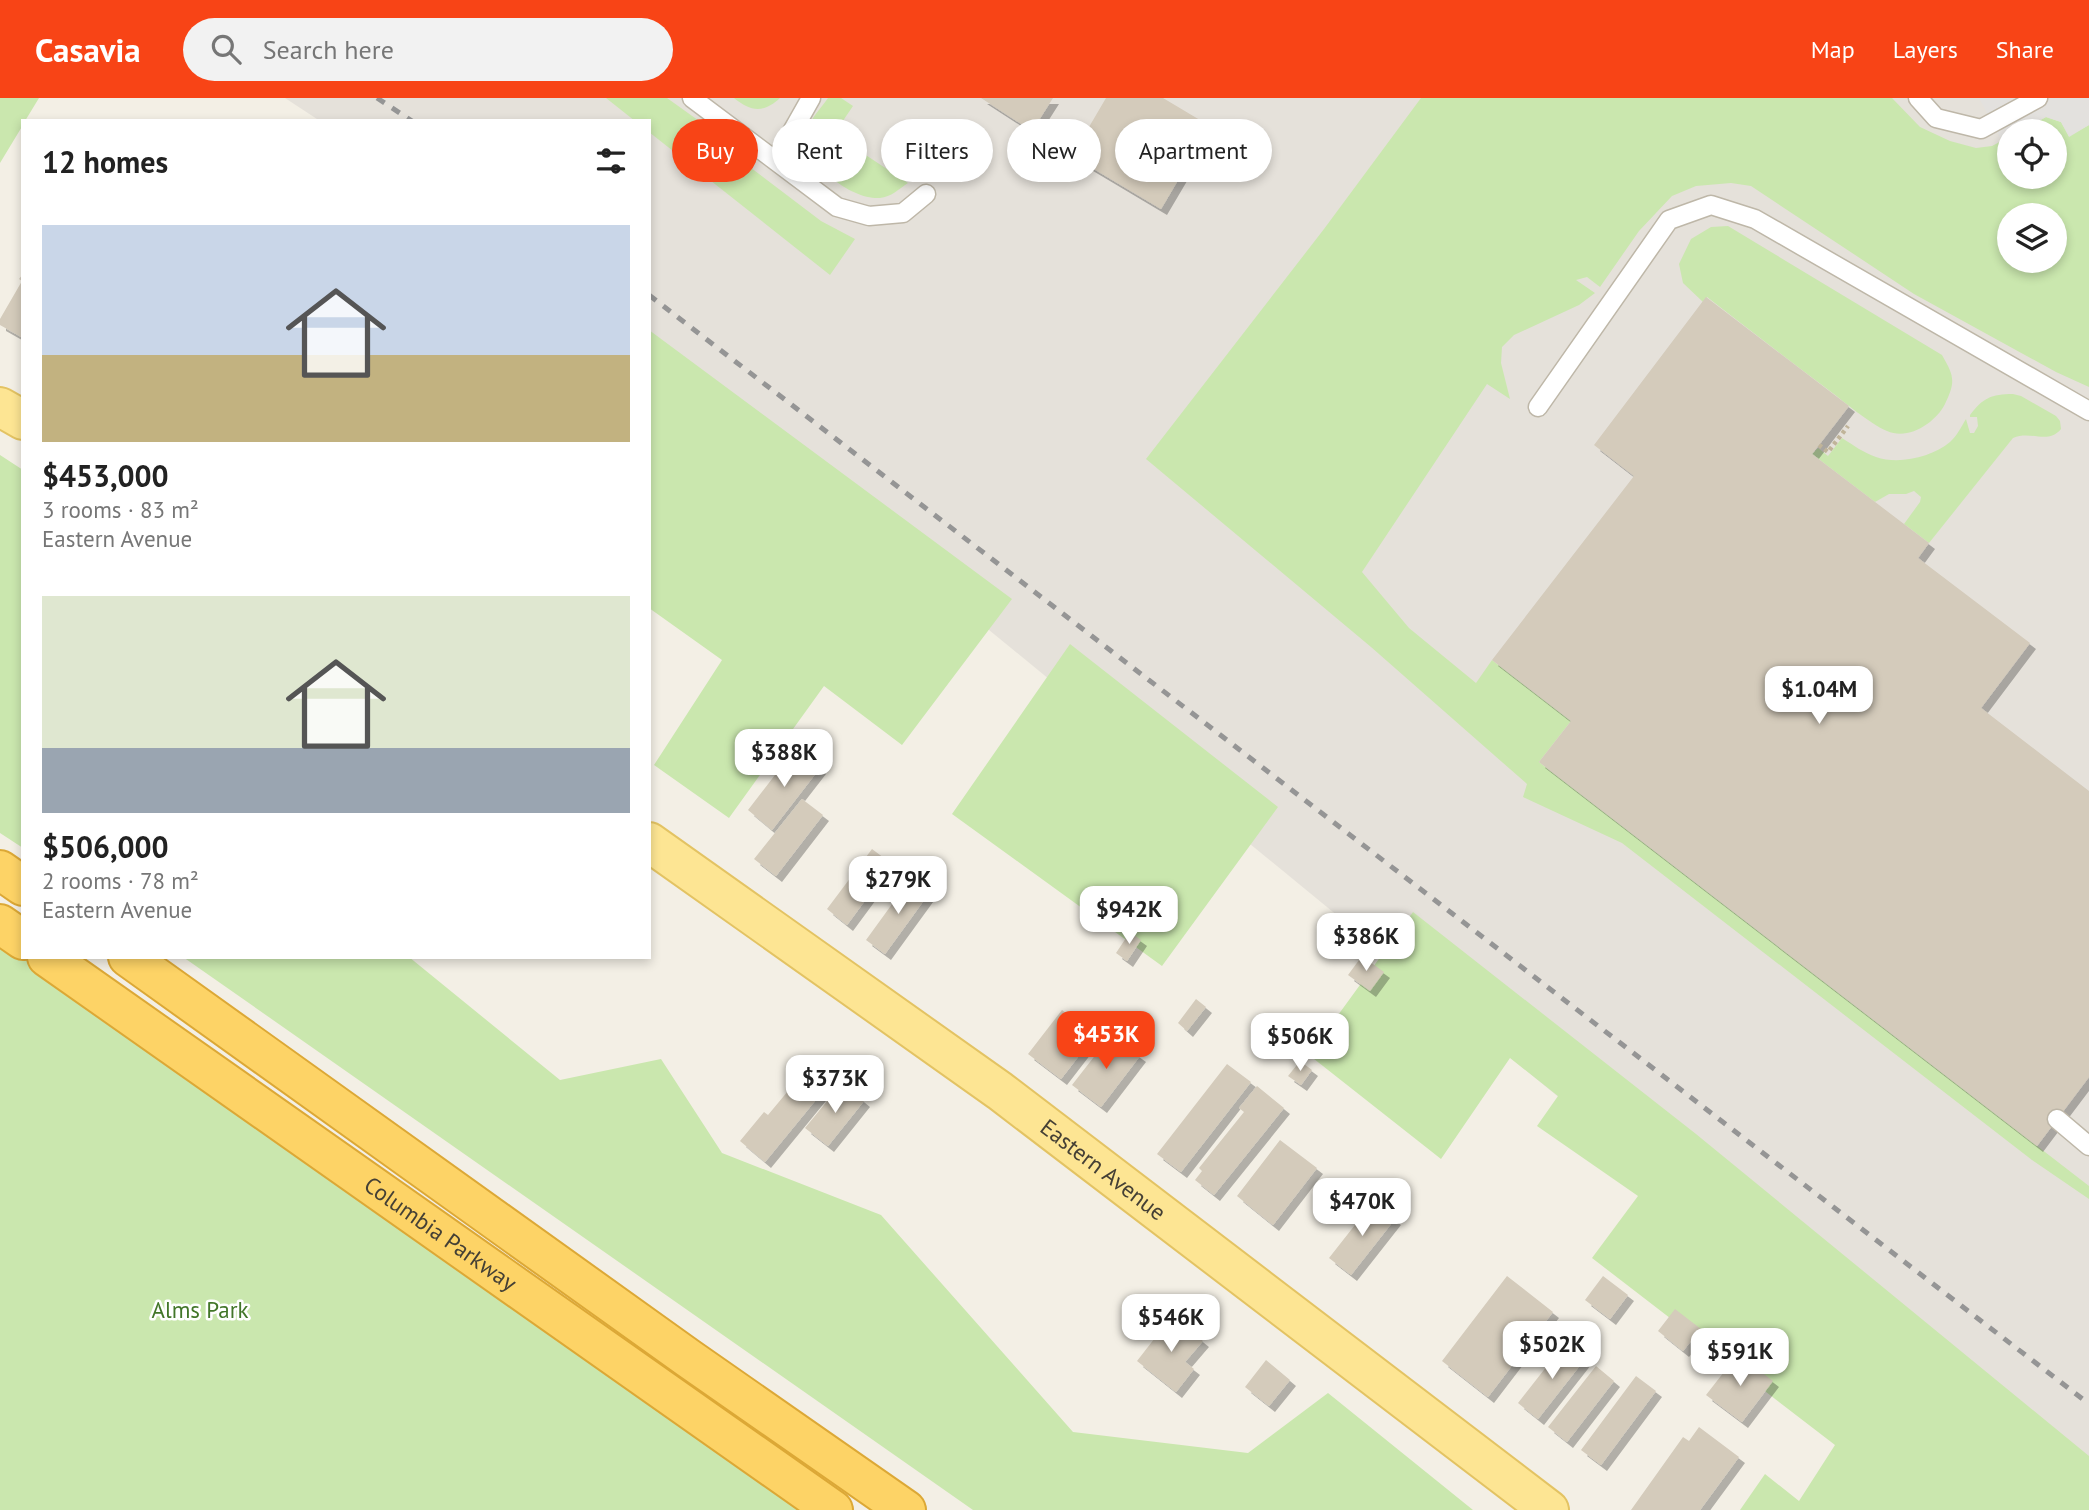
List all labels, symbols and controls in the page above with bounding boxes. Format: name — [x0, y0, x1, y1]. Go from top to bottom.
search box — [183, 18, 673, 81]
text: Casavia — [35, 28, 141, 71]
icon: search — [207, 30, 245, 68]
text: Search here — [263, 33, 394, 66]
text: Map — [1811, 34, 1855, 65]
text: Layers — [1893, 34, 1958, 65]
text: Share — [1996, 34, 2054, 65]
chip: Buy — [672, 119, 758, 182]
chip: Rent — [772, 119, 867, 182]
chip: Filters — [881, 119, 993, 182]
chip: New — [1007, 119, 1101, 182]
chip: Apartment — [1115, 119, 1272, 182]
map controls — [1997, 119, 2067, 273]
button: locate — [1997, 119, 2067, 189]
text: 12 homes — [42, 142, 168, 181]
icon: filters — [592, 142, 630, 180]
button: layers — [1997, 203, 2067, 273]
icon: home — [273, 270, 399, 396]
text: $453,000 — [42, 456, 169, 495]
text: 3 rooms · 83 m² — [42, 495, 199, 524]
text: Eastern Avenue — [42, 524, 192, 553]
icon: home — [273, 641, 399, 767]
pin: $1.04M — [1762, 666, 1876, 726]
text: $1.04M — [1781, 674, 1857, 703]
pin: $388K — [735, 730, 833, 789]
text: $388K — [751, 737, 817, 766]
text: $506,000 — [42, 827, 169, 866]
pin: $279K — [849, 856, 947, 916]
text: $279K — [865, 864, 931, 893]
text: 2 rooms · 78 m² — [42, 866, 199, 895]
pin: $942K — [1080, 886, 1178, 946]
text: $942K — [1096, 894, 1162, 923]
text: Eastern Avenue — [42, 895, 192, 924]
pin: $386K — [1317, 914, 1415, 973]
text: $386K — [1333, 921, 1399, 950]
pin: $453K — [1057, 1012, 1155, 1071]
pin: $506K — [1251, 1014, 1349, 1073]
text: $453K — [1073, 1019, 1139, 1048]
text: $506K — [1267, 1021, 1333, 1050]
pin: $373K — [786, 1056, 884, 1115]
text: $373K — [802, 1063, 868, 1092]
street label: Eastern Avenue — [1035, 1112, 1172, 1226]
street label: Columbia Parkway — [359, 1170, 523, 1297]
pin: $470K — [1313, 1178, 1411, 1238]
text: $470K — [1329, 1186, 1395, 1215]
pin: $546K — [1122, 1294, 1220, 1354]
park label: Alms Park — [152, 1295, 248, 1324]
text: $546K — [1138, 1302, 1204, 1331]
pin: $502K — [1503, 1322, 1601, 1381]
pin: $591K — [1691, 1328, 1789, 1388]
text: $502K — [1519, 1329, 1585, 1358]
text: $591K — [1707, 1336, 1773, 1365]

